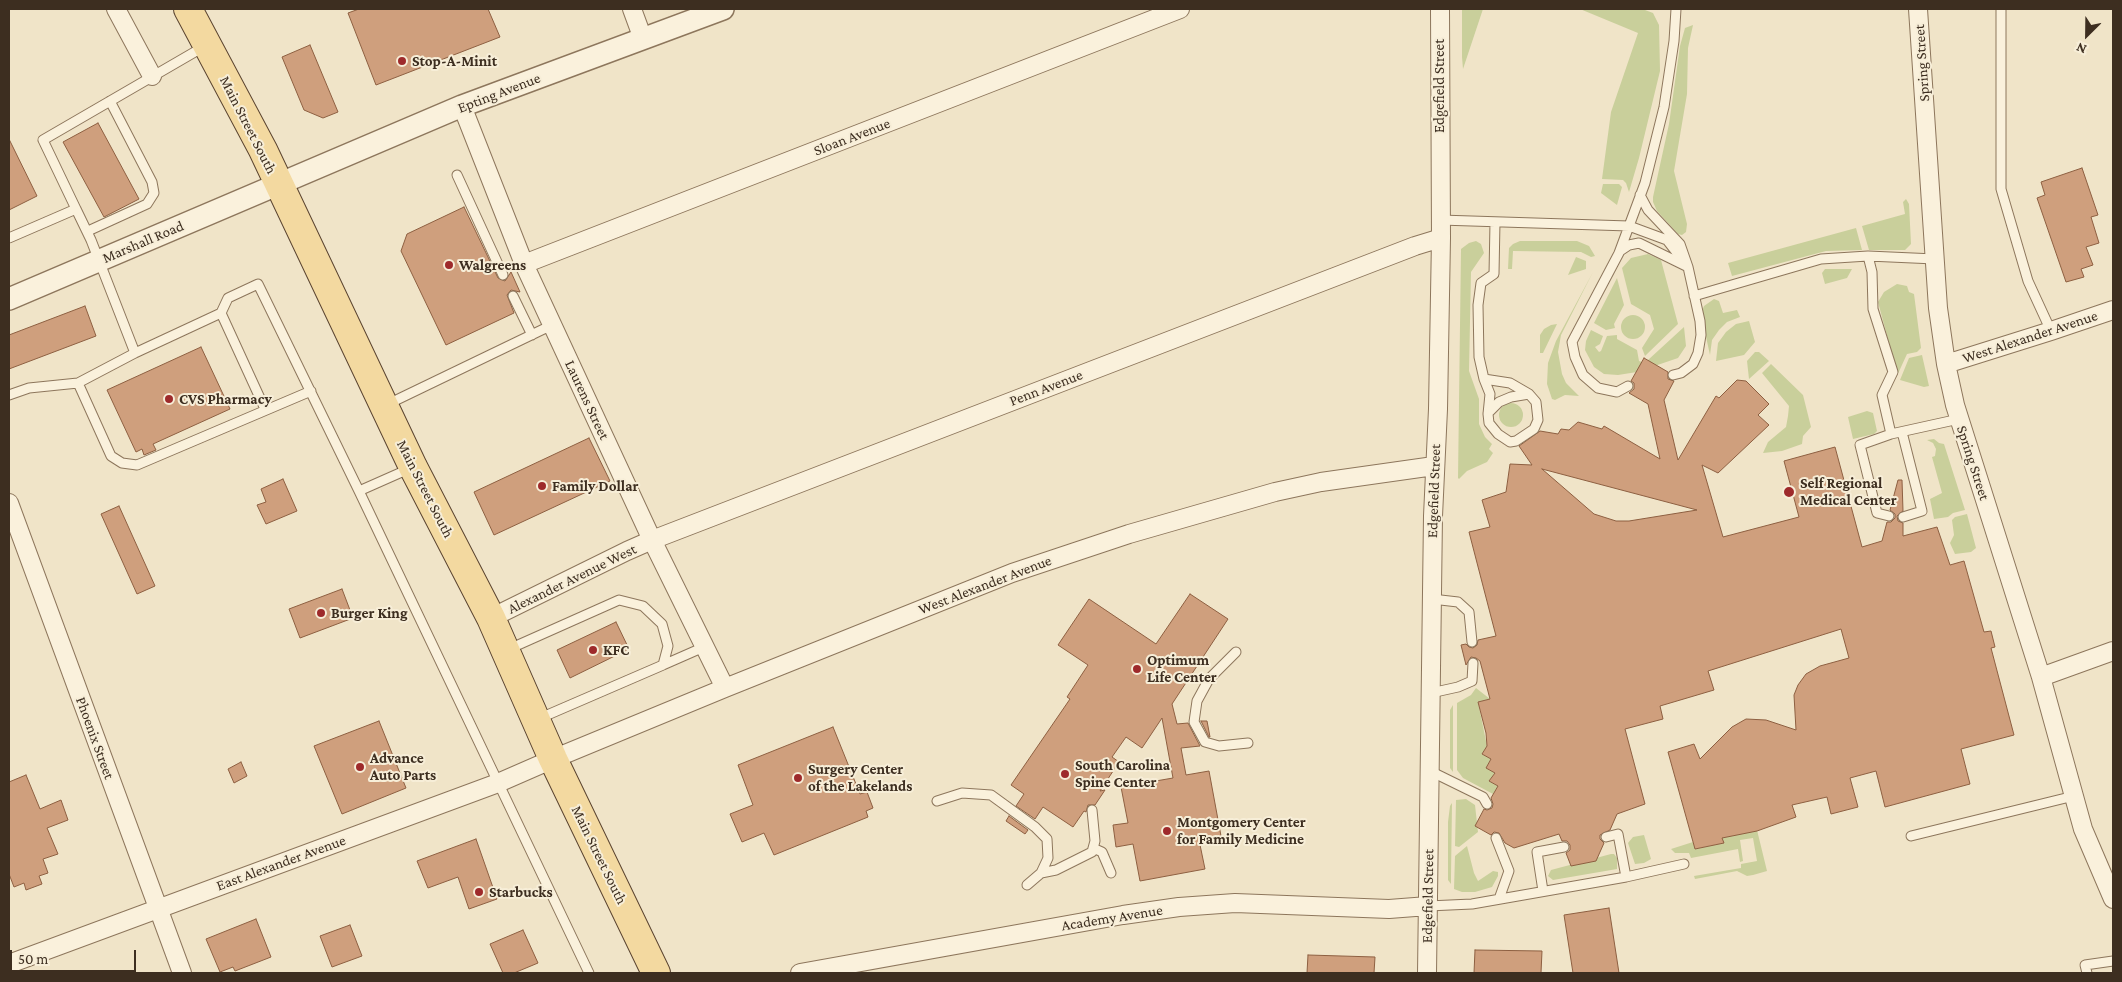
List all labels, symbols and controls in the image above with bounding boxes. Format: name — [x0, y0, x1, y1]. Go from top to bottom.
north arrow — [2062, 10, 2112, 60]
street label: Spring Street — [1910, 24, 1934, 102]
street label: Edgefield Street — [1430, 39, 1448, 133]
text: N — [2074, 40, 2089, 58]
place label: Stop-A-Minit — [412, 52, 497, 70]
marker: Stop-A-Minit — [396, 55, 408, 67]
street label: Epting Avenue — [455, 69, 543, 117]
street label: Main Street South — [216, 73, 280, 177]
street label: Sloan Avenue — [811, 114, 893, 160]
street label: Marshall Road — [100, 217, 186, 267]
place label: Walgreens — [459, 256, 526, 274]
marker: Walgreens — [443, 259, 455, 271]
street label: West Alexander Avenue — [1960, 307, 2100, 367]
street label: Laurens Street — [561, 357, 613, 443]
street label: Penn Avenue — [1007, 366, 1085, 410]
place label: CVS Pharmacy — [179, 390, 272, 408]
marker: CVS Pharmacy — [163, 393, 175, 405]
street label: Spring Street — [1952, 423, 1994, 503]
street label: Main Street South — [393, 437, 457, 541]
street label: Edgefield Street — [1423, 444, 1445, 538]
place label: Self Regional Medical Center — [1800, 474, 1897, 509]
place label: Family Dollar — [552, 477, 639, 495]
marker: Family Dollar — [536, 480, 548, 492]
marker: Self Regional Medical Center — [1782, 485, 1796, 499]
street label: Alexander Avenue West — [505, 540, 639, 618]
street label: West Alexander Avenue — [916, 551, 1054, 619]
place label: Burger King — [331, 604, 408, 622]
marker: Burger King — [315, 607, 327, 619]
place label: KFC — [603, 641, 629, 659]
marker: KFC — [587, 644, 599, 656]
place label: Optimum Life Center — [1147, 651, 1217, 686]
marker: Optimum Life Center — [1131, 663, 1143, 675]
street label: Phoenix Street — [72, 694, 118, 782]
place label: Advance Auto Parts — [370, 749, 436, 784]
place label: South Carolina Spine Center — [1075, 756, 1170, 791]
place label: Surgery Center of the Lakelands — [808, 760, 912, 795]
marker: Advance Auto Parts — [354, 761, 366, 773]
marker: South Carolina Spine Center — [1059, 768, 1071, 780]
marker: Surgery Center of the Lakelands — [792, 772, 804, 784]
street label: Main Street South — [567, 803, 631, 907]
place label: Montgomery Center for Family Medicine — [1177, 813, 1306, 848]
marker: Montgomery Center for Family Medicine — [1161, 825, 1173, 837]
street label: East Alexander Avenue — [214, 831, 348, 895]
street label: Edgefield Street — [1418, 849, 1438, 943]
place label: Starbucks — [489, 883, 553, 901]
marker: Starbucks — [473, 886, 485, 898]
street label: Academy Avenue — [1060, 901, 1164, 935]
scale bar — [12, 940, 139, 972]
text: 50 m — [18, 951, 48, 967]

